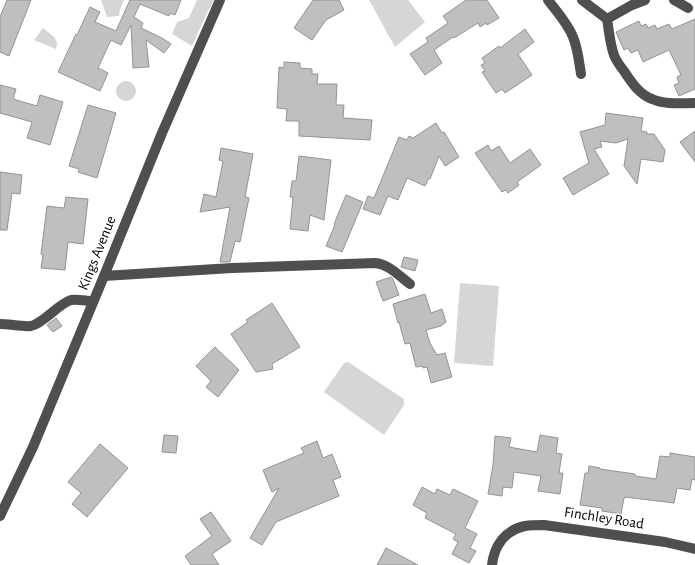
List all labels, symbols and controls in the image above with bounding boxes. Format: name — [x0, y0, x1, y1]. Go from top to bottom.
street label: Kings Avenue — [75, 214, 119, 292]
street label: Finchley Road — [563, 504, 645, 532]

